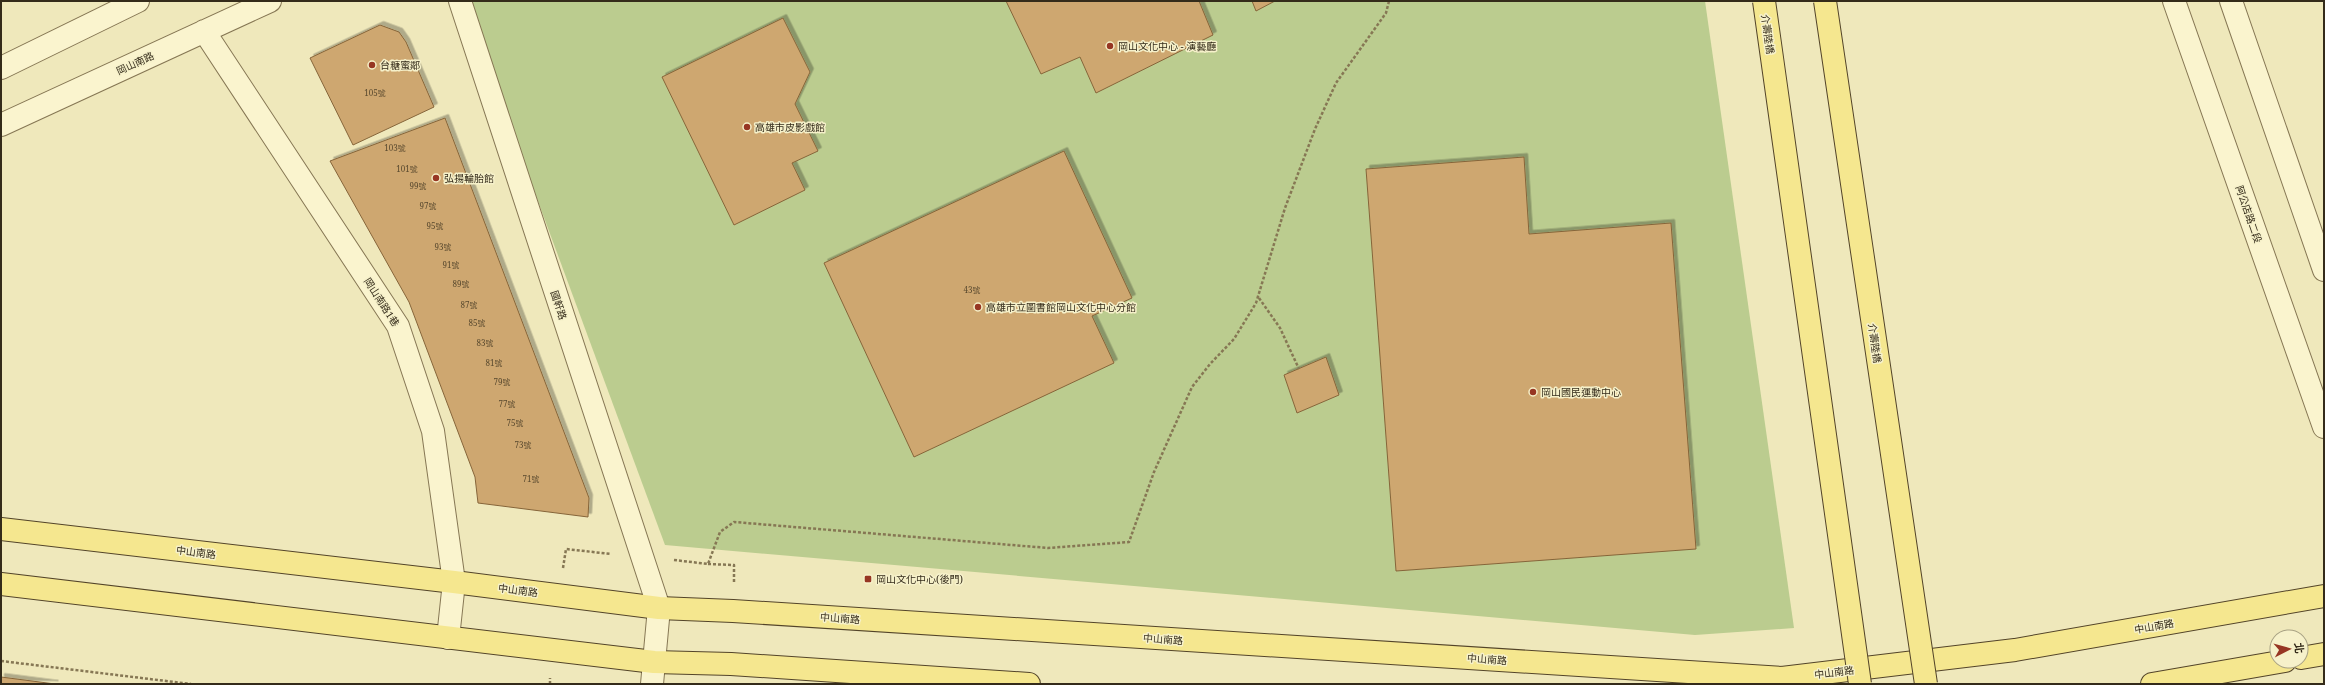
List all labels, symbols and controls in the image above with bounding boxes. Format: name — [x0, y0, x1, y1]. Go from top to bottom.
street label: 介壽陸橋 — [1758, 13, 1778, 55]
place label: 岡山文化中心 - 演藝廳 — [1118, 39, 1216, 53]
marker: 岡山文化中心 - 演藝廳 — [1105, 41, 1115, 51]
street label: 岡山南路 — [114, 48, 156, 78]
place label: 台糖蜜鄰 — [380, 58, 420, 72]
marker: 台糖蜜鄰 — [367, 60, 377, 70]
house number: 105號 — [364, 87, 386, 98]
place label: 高雄市皮影戲館 — [755, 120, 825, 134]
marker: 高雄市皮影戲館 — [742, 122, 752, 132]
house number: 103號 — [384, 142, 406, 153]
house number: 101號 — [396, 163, 418, 174]
place label: 弘揚輪胎館 — [444, 171, 494, 185]
marker: 弘揚輪胎館 — [431, 173, 441, 183]
house number: 99號 — [410, 180, 426, 191]
street label: 阿公店路二段 — [2233, 183, 2265, 245]
house number: 97號 — [420, 200, 436, 211]
house number: 95號 — [427, 220, 443, 231]
house number: 93號 — [435, 241, 451, 252]
house number: 91號 — [443, 259, 459, 270]
street label: 岡山南路1巷 — [361, 275, 403, 329]
house number: 89號 — [453, 278, 469, 289]
house number: 43號 — [964, 284, 980, 295]
street label: 國軒路 — [548, 289, 570, 321]
house number: 87號 — [461, 299, 477, 310]
place label: 高雄市立圖書館岡山文化中心分館 — [986, 300, 1136, 314]
marker: 高雄市立圖書館岡山文化中心分館 — [973, 302, 983, 312]
house number: 85號 — [469, 317, 485, 328]
street label: 介壽陸橋 — [1865, 322, 1885, 364]
house number: 83號 — [477, 337, 493, 348]
house number: 81號 — [486, 357, 502, 368]
house number: 79號 — [494, 376, 510, 387]
place label: 岡山國民運動中心 — [1541, 385, 1621, 399]
marker: 岡山國民運動中心 — [1528, 387, 1538, 397]
house number: 77號 — [499, 398, 515, 409]
house number: 75號 — [507, 417, 523, 428]
house number: 73號 — [515, 439, 531, 450]
house number: 71號 — [523, 473, 539, 484]
street label: 中山南路 — [175, 543, 217, 561]
place label: 岡山文化中心(後門) — [876, 572, 963, 586]
marker: 岡山文化中心(後門) — [863, 574, 873, 584]
street label: 中山南路 — [497, 581, 539, 599]
street label: 中山南路 — [820, 610, 860, 626]
street label: 中山南路 — [2133, 616, 2175, 636]
north arrow — [2269, 629, 2309, 669]
street label: 中山南路 — [1143, 631, 1183, 647]
text: 北 — [2291, 642, 2307, 654]
street label: 中山南路 — [1467, 651, 1507, 667]
street label: 中山南路 — [1813, 663, 1855, 681]

